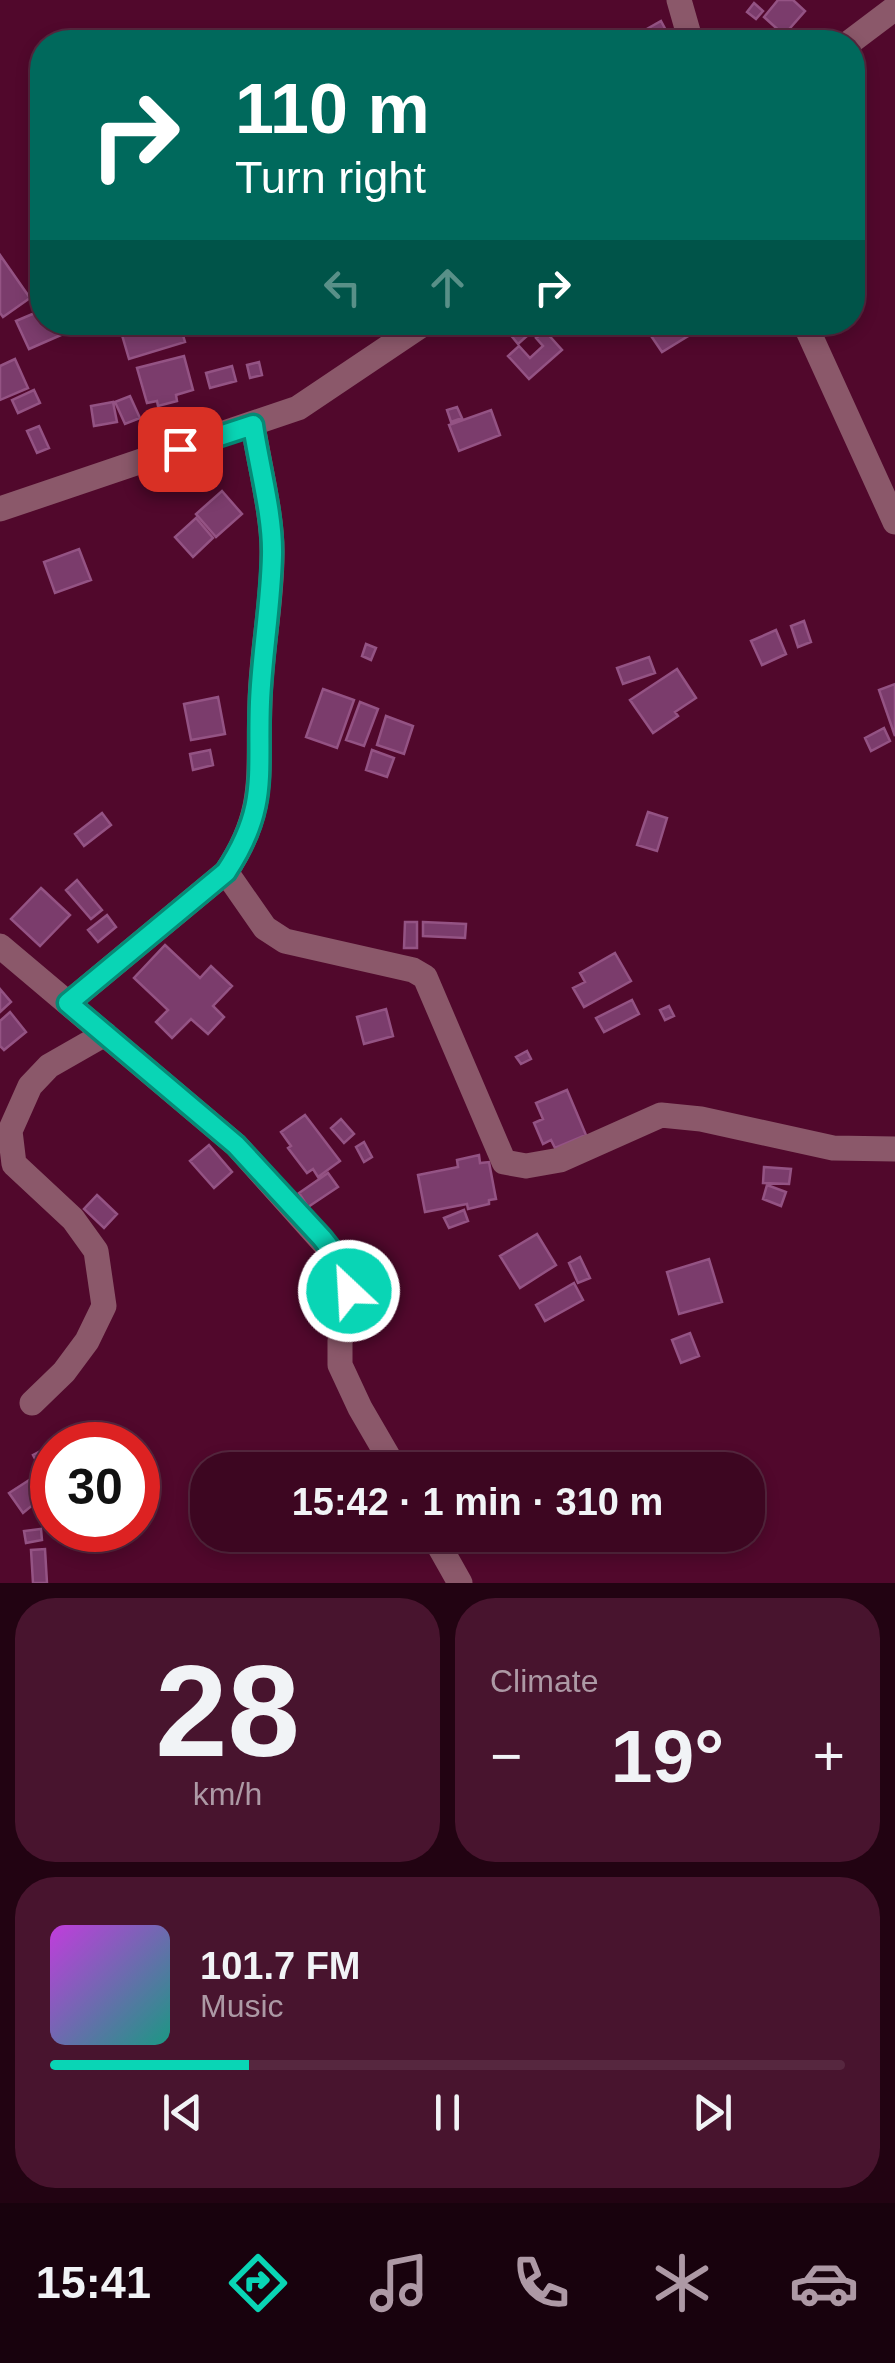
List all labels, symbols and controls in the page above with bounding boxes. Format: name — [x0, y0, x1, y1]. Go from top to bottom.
icon: right — [70, 70, 200, 200]
text: 110 m — [235, 70, 430, 148]
text: Turn right — [235, 152, 426, 203]
icon: left — [315, 260, 370, 315]
icon: ahead — [420, 260, 475, 315]
icon: right — [525, 260, 580, 315]
pin — [138, 407, 223, 492]
icon: arrive — [153, 422, 208, 477]
position arrow — [297, 1239, 401, 1343]
speed limit sign: 30 — [30, 1422, 160, 1552]
text: 15:42 · 1 min · 310 m — [292, 1481, 663, 1523]
text: 28 — [155, 1638, 300, 1784]
text: Climate — [490, 1663, 598, 1699]
text: 19° — [611, 1714, 724, 1798]
text: − — [490, 1725, 522, 1787]
text: + — [813, 1725, 845, 1787]
text: km/h — [193, 1776, 262, 1812]
text: 101.7 FM — [200, 1945, 361, 1987]
text: Music — [200, 1988, 284, 2024]
icon: previous — [155, 2085, 210, 2140]
icon: pause — [420, 2085, 475, 2140]
icon: next — [685, 2085, 740, 2140]
icon: directions — [223, 2248, 293, 2318]
icon: music — [364, 2248, 434, 2318]
icon: phone — [506, 2248, 576, 2318]
icon: climate — [647, 2248, 717, 2318]
icon: car — [789, 2248, 859, 2318]
text: 15:41 — [36, 2257, 151, 2308]

